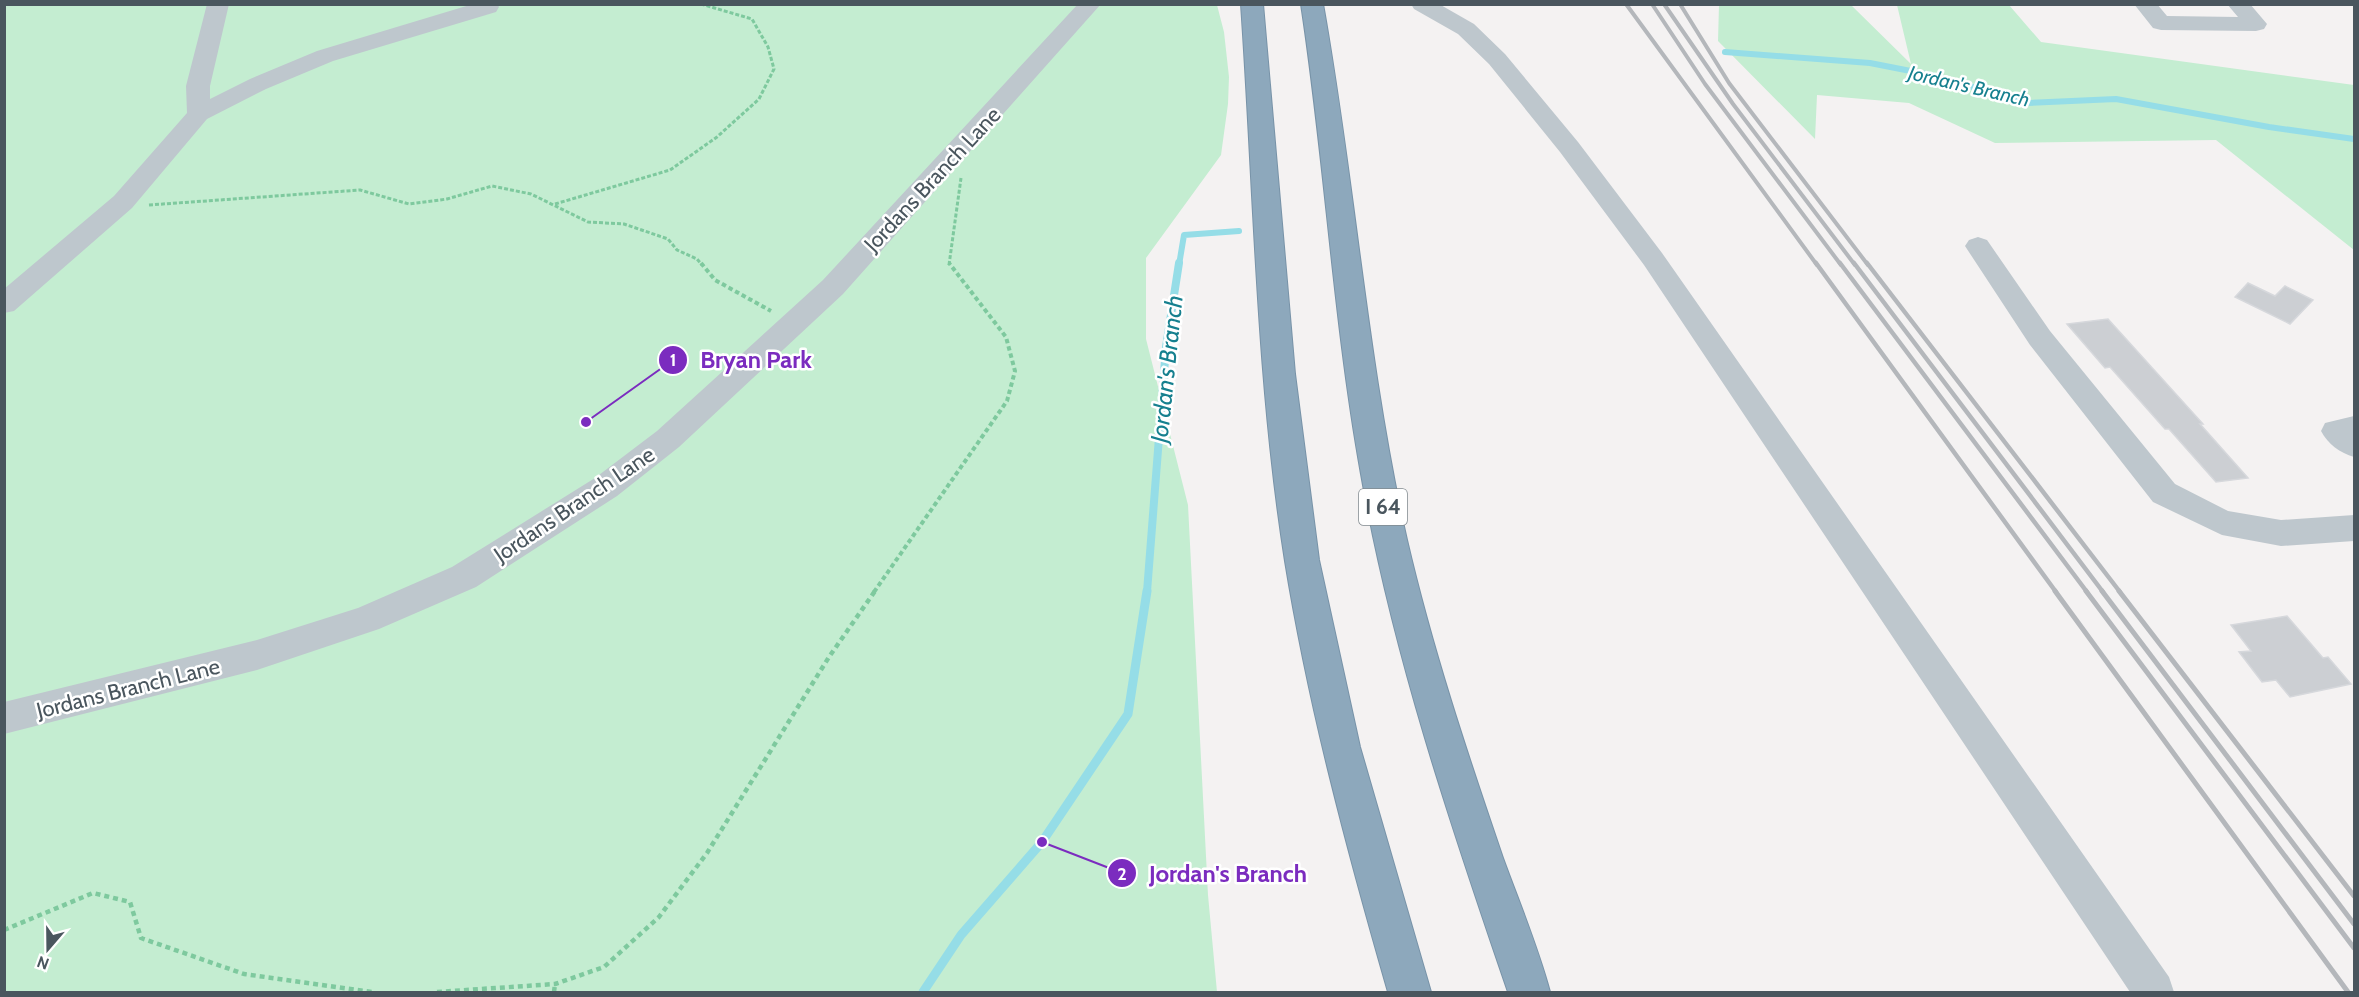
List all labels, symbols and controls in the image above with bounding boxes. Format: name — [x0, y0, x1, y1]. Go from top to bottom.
water label: Jordan's Branch — [1904, 60, 2032, 112]
street label: Jordans Branch Lane — [858, 101, 1006, 258]
water label: Jordan's Branch — [1144, 294, 1189, 446]
callout: Bryan Park — [658, 339, 824, 381]
text: Bryan Park — [700, 345, 812, 374]
text: 1 — [670, 349, 676, 371]
street label: Jordans Branch Lane — [488, 441, 660, 569]
road number: I 64 — [1359, 489, 1407, 525]
street label: Jordans Branch Lane — [33, 653, 223, 725]
callout: Jordan's Branch — [1107, 852, 1319, 894]
text: Jordan's Branch — [1148, 859, 1307, 888]
text: 2 — [1117, 863, 1127, 885]
north arrow — [18, 919, 78, 979]
text: N — [34, 952, 52, 973]

